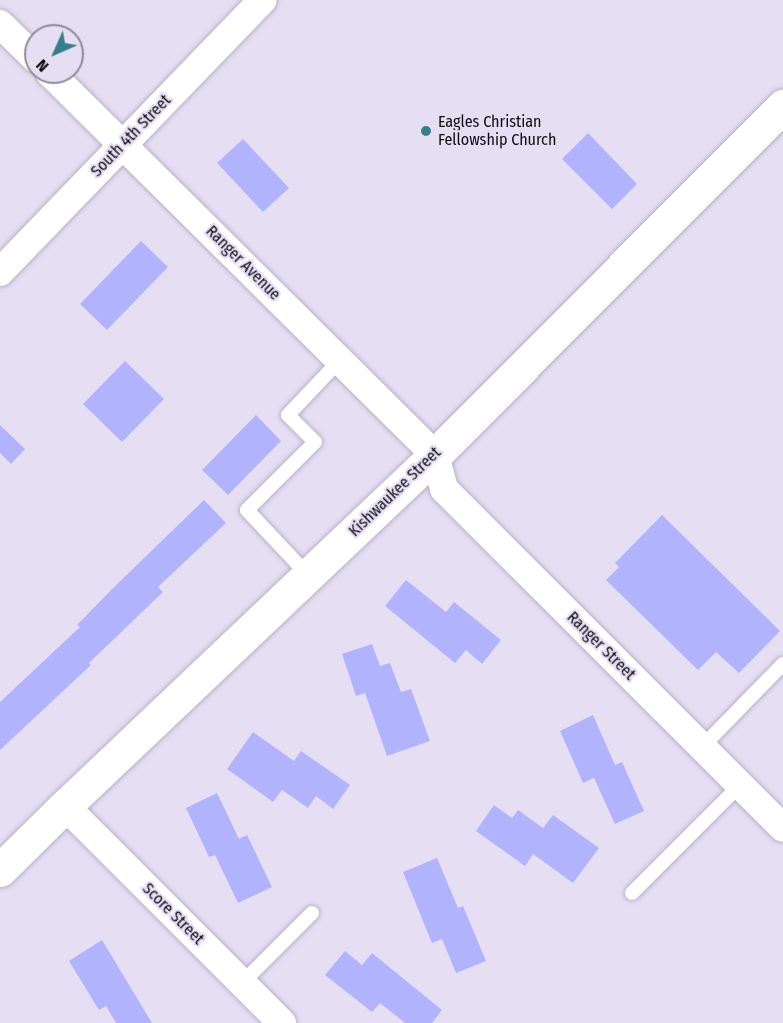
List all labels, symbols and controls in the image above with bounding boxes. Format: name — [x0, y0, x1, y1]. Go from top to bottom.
north arrow — [24, 24, 84, 84]
text: N — [32, 56, 52, 76]
street label: South 4th Street — [87, 91, 175, 181]
place label: Eagles Christian Fellowship Church — [438, 112, 556, 150]
marker: Eagles Christian Fellowship Church — [419, 124, 433, 138]
street label: Ranger Avenue — [202, 222, 284, 304]
street label: Kishwaukee Street — [345, 443, 445, 541]
street label: Ranger Street — [563, 608, 639, 684]
street label: Score Street — [138, 879, 208, 949]

